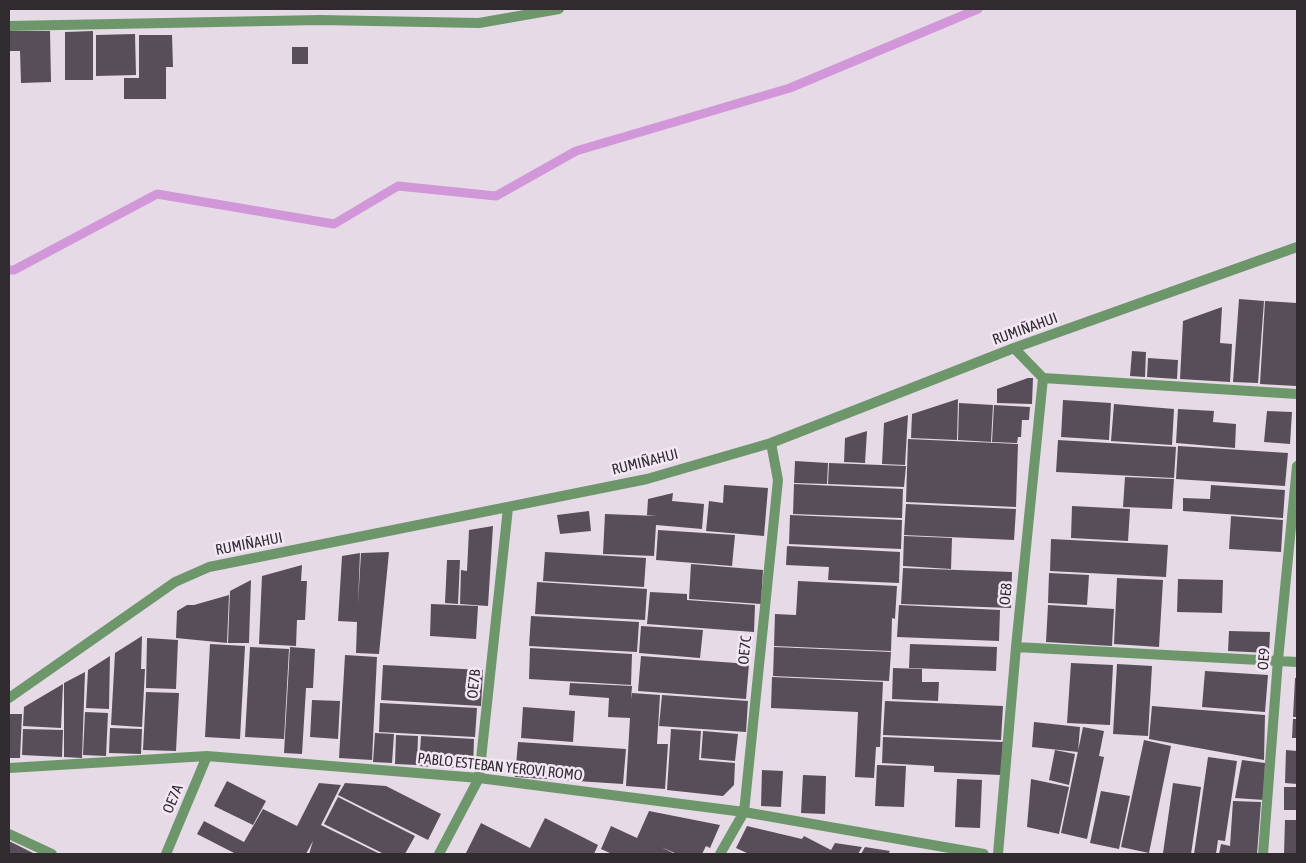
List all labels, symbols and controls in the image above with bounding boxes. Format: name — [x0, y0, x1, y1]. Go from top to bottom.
street label: RUMIÑAHUI — [990, 309, 1060, 349]
street label: RUMIÑAHUI — [610, 445, 680, 479]
street label: RUMIÑAHUI — [214, 529, 284, 559]
street label: OE8 — [996, 582, 1016, 606]
street label: OE7C — [735, 635, 755, 665]
street label: OE9 — [1254, 647, 1274, 671]
street label: OE7B — [464, 668, 484, 700]
street label: PABLO ESTEBAN YEROVI ROMO — [417, 749, 583, 785]
street label: OE7A — [159, 782, 187, 816]

